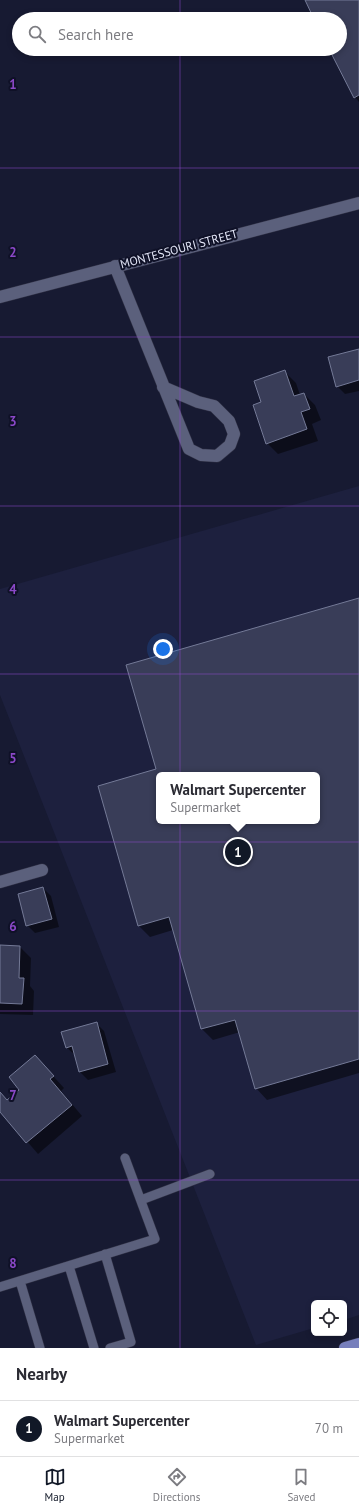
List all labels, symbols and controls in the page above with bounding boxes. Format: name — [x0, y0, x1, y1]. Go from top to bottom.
search box — [12, 12, 347, 56]
icon: search — [26, 23, 48, 45]
text: Search here — [58, 25, 134, 44]
text: 1 — [9, 76, 17, 93]
street label: MONTESSOURI STREET — [118, 226, 240, 271]
text: 2 — [9, 244, 17, 261]
text: 3 — [9, 413, 17, 430]
text: 4 — [9, 581, 17, 598]
your location — [153, 639, 173, 659]
text: 5 — [9, 750, 17, 767]
popup — [156, 772, 320, 824]
text: Walmart Supercenter — [170, 780, 306, 799]
text: Supermarket — [170, 799, 241, 816]
pin: 1 — [225, 837, 251, 867]
text: 6 — [9, 918, 17, 935]
text: 7 — [9, 1087, 17, 1104]
text: 8 — [9, 1255, 17, 1272]
map controls — [311, 1300, 347, 1336]
button: locate — [311, 1300, 347, 1336]
text: Nearby — [16, 1363, 67, 1385]
text: Walmart Supercenter — [54, 1411, 189, 1430]
text: 1 — [25, 1420, 33, 1437]
text: 70 m — [315, 1420, 343, 1437]
text: Supermarket — [54, 1430, 124, 1447]
tab: Map — [44, 1466, 66, 1504]
tab: Directions — [153, 1466, 200, 1504]
tab: Saved — [287, 1466, 315, 1504]

